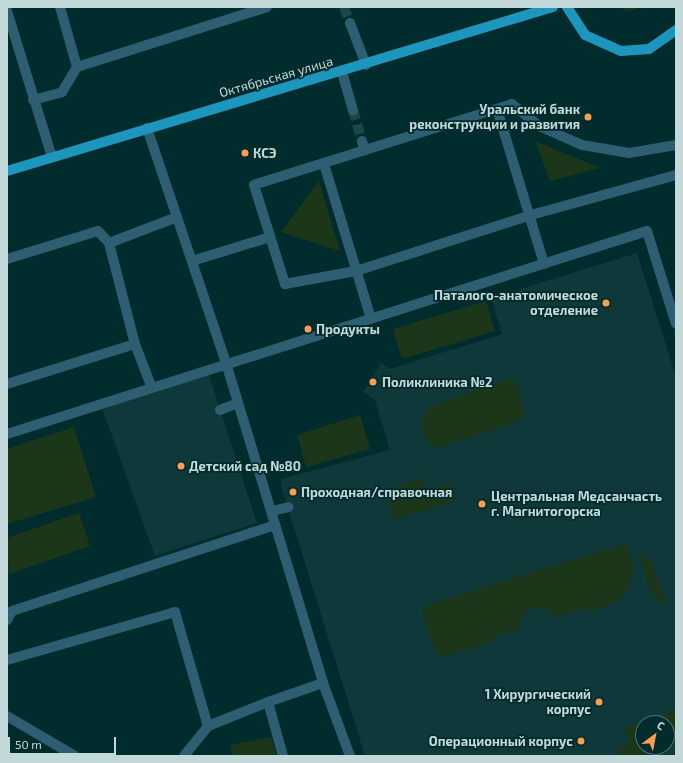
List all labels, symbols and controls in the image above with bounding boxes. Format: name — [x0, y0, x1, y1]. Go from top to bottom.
street label: Октябрьская улица — [217, 53, 335, 101]
place label: Уральский банк реконструкции и развития — [409, 102, 580, 133]
marker: Уральский банк реконструкции и развития — [583, 112, 593, 122]
place label: КСЭ — [253, 145, 277, 161]
marker: КСЭ — [240, 148, 250, 158]
place label: Паталого-анатомическое отделение — [434, 288, 598, 319]
marker: Паталого-анатомическое отделение — [601, 298, 611, 308]
place label: Продукты — [316, 321, 380, 337]
marker: Продукты — [303, 324, 313, 334]
place label: Поликлиника №2 — [382, 374, 493, 390]
marker: Поликлиника №2 — [367, 376, 379, 388]
place label: Детский сад №80 — [189, 458, 301, 474]
marker: Детский сад №80 — [176, 461, 186, 471]
place label: Проходная/справочная — [301, 484, 452, 500]
marker: Проходная/справочная — [288, 487, 298, 497]
place label: Центральная Медсанчасть г. Магнитогорска — [491, 489, 662, 520]
marker: Центральная Медсанчасть г. Магнитогорска — [476, 498, 488, 510]
place label: 1 Хирургический корпус — [485, 687, 591, 718]
marker: 1 Хирургический корпус — [594, 697, 604, 707]
north arrow — [635, 715, 675, 755]
text: С — [655, 718, 667, 732]
scale bar — [10, 729, 118, 755]
place label: Операционный корпус — [429, 733, 573, 749]
marker: Операционный корпус — [576, 736, 586, 746]
text: 50 m — [15, 737, 42, 751]

